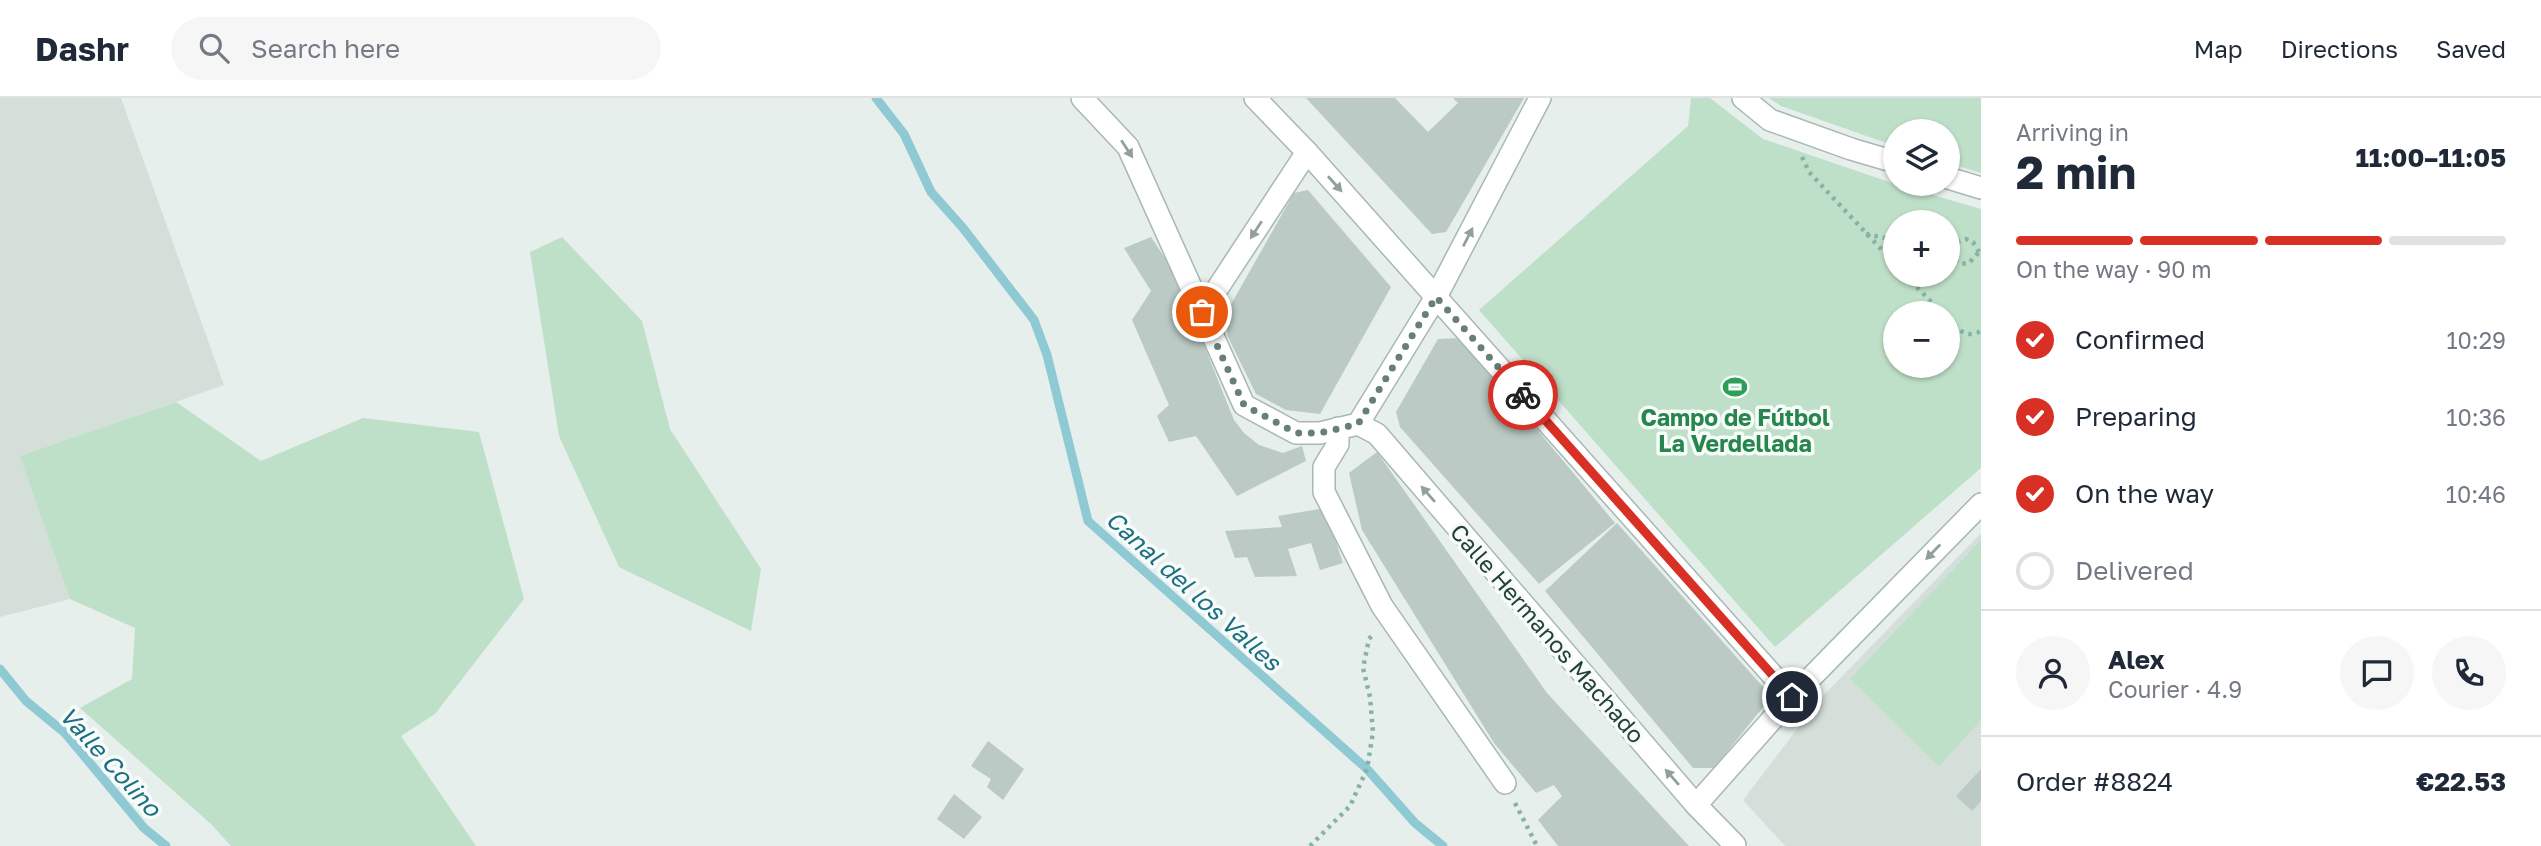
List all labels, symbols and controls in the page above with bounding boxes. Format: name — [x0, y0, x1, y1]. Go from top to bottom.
search box — [171, 17, 661, 80]
text: Dashr — [35, 29, 129, 68]
icon: search — [195, 29, 233, 67]
text: Search here — [251, 33, 400, 64]
text: Map — [2194, 34, 2243, 63]
text: Directions — [2281, 34, 2398, 63]
text: Saved — [2436, 34, 2506, 63]
text: Arriving in — [2016, 118, 2129, 146]
map controls — [1883, 119, 1960, 378]
button: layers — [1883, 119, 1960, 196]
one-way arrow — [1120, 139, 1133, 159]
text: 11:00–11:05 — [2355, 142, 2506, 173]
text: 2 min — [2016, 144, 2136, 199]
one-way arrow — [1327, 175, 1343, 193]
button: + — [1883, 210, 1960, 287]
one-way arrow — [1249, 221, 1263, 239]
one-way arrow — [1462, 227, 1474, 246]
text: On the way · 90 m — [2016, 255, 2212, 283]
pin — [1172, 282, 1232, 342]
icon: bag — [1183, 293, 1221, 331]
button: − — [1883, 301, 1960, 378]
icon: check — [2016, 321, 2054, 359]
text: Confirmed — [2075, 324, 2205, 355]
text: 10:29 — [2446, 326, 2506, 354]
courier — [1488, 360, 1558, 430]
sports icon: Campo de Fútbol La Verdellada — [1721, 373, 1749, 401]
icon: bike — [1504, 376, 1542, 414]
icon: check — [2016, 398, 2054, 436]
text: Preparing — [2075, 401, 2197, 432]
place label: Campo de Fútbol La Verdellada — [1640, 403, 1830, 457]
text: 10:36 — [2446, 403, 2506, 431]
icon: check — [2016, 475, 2054, 513]
text: On the way — [2075, 478, 2214, 509]
text: 10:46 — [2446, 480, 2506, 508]
one-way arrow — [1421, 485, 1436, 502]
water label: Canal del los Valles — [1101, 504, 1288, 677]
street label: Calle Hermanos Machado — [1445, 518, 1651, 748]
one-way arrow — [1925, 544, 1942, 561]
text: Delivered — [2075, 555, 2194, 586]
button: person — [2016, 636, 2090, 710]
button: chat — [2340, 636, 2414, 710]
button: phone — [2432, 636, 2506, 710]
text: Alex — [2108, 644, 2165, 675]
pin — [1762, 667, 1822, 727]
text: Courier · 4.9 — [2108, 675, 2242, 703]
icon: home — [1773, 678, 1811, 716]
water label: Valle Colino — [54, 700, 169, 823]
text: Order #8824 — [2016, 766, 2173, 797]
text: €22.53 — [2416, 766, 2506, 797]
one-way arrow — [1665, 769, 1680, 786]

